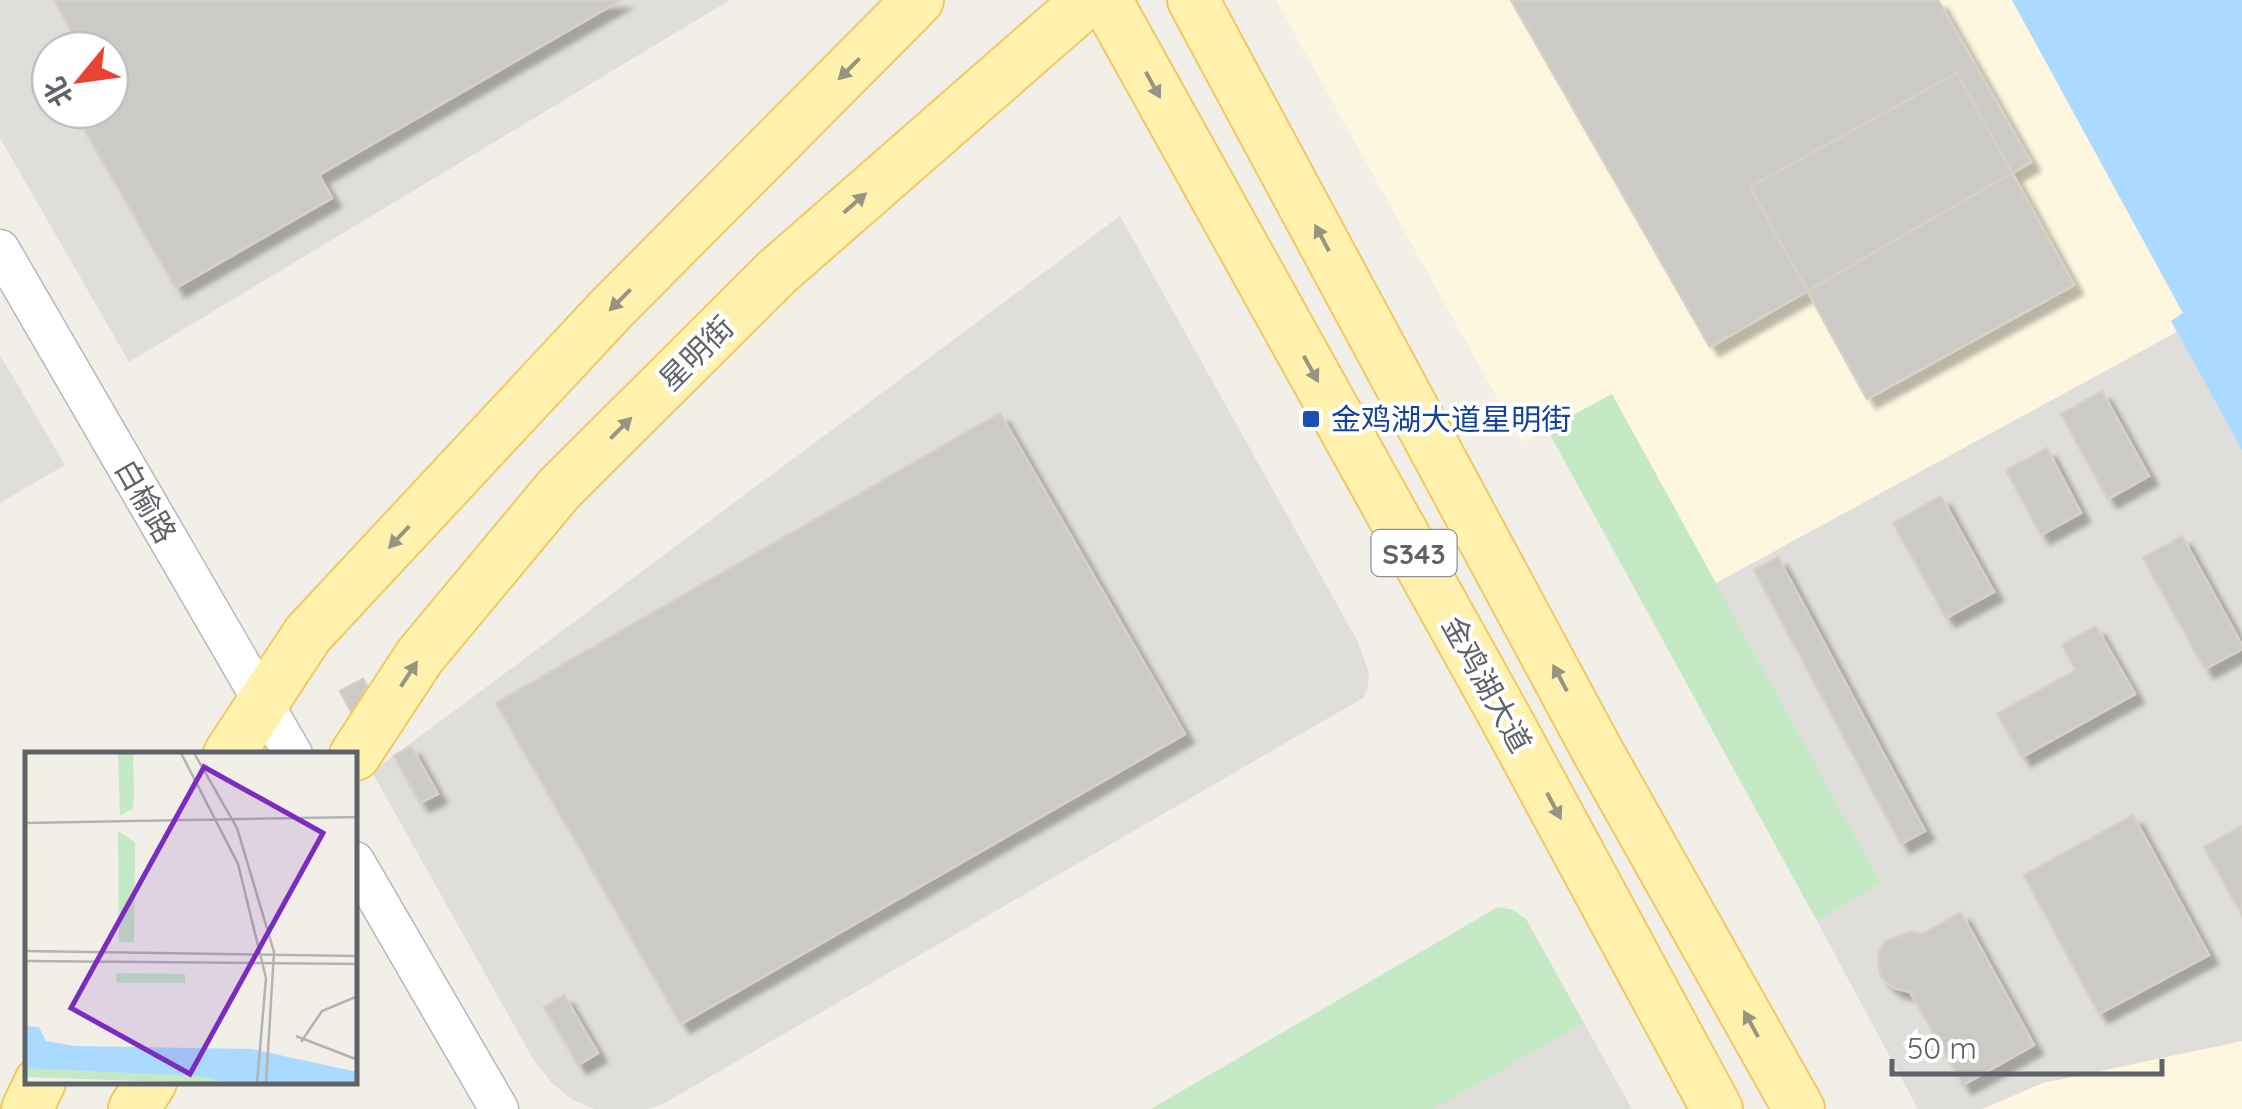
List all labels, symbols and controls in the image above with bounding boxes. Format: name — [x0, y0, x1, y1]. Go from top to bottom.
north arrow — [30, 30, 130, 130]
one-way arrow — [838, 57, 862, 81]
one-way arrow — [1144, 71, 1162, 99]
text: 北 — [36, 72, 80, 113]
one-way arrow — [843, 193, 868, 215]
one-way arrow — [1314, 224, 1331, 253]
one-way arrow — [609, 287, 633, 311]
street label: 星明街 — [651, 308, 741, 398]
one-way arrow — [1302, 355, 1320, 383]
place label: 金鸡湖大道星明街 — [1331, 400, 1571, 438]
marker: 金鸡湖大道星明街 — [1300, 408, 1322, 430]
one-way arrow — [608, 417, 632, 440]
street label: 白榆路 — [107, 453, 185, 549]
one-way arrow — [388, 525, 411, 549]
road number: S343 — [1372, 530, 1456, 576]
street label: 金鸡湖大道 — [1434, 609, 1540, 759]
one-way arrow — [399, 660, 417, 687]
one-way arrow — [1552, 664, 1569, 693]
inset map — [25, 752, 358, 1084]
one-way arrow — [1545, 792, 1562, 821]
one-way arrow — [1743, 1010, 1761, 1038]
scale bar — [1892, 1014, 2162, 1076]
text: 50 m — [1907, 1029, 1977, 1067]

